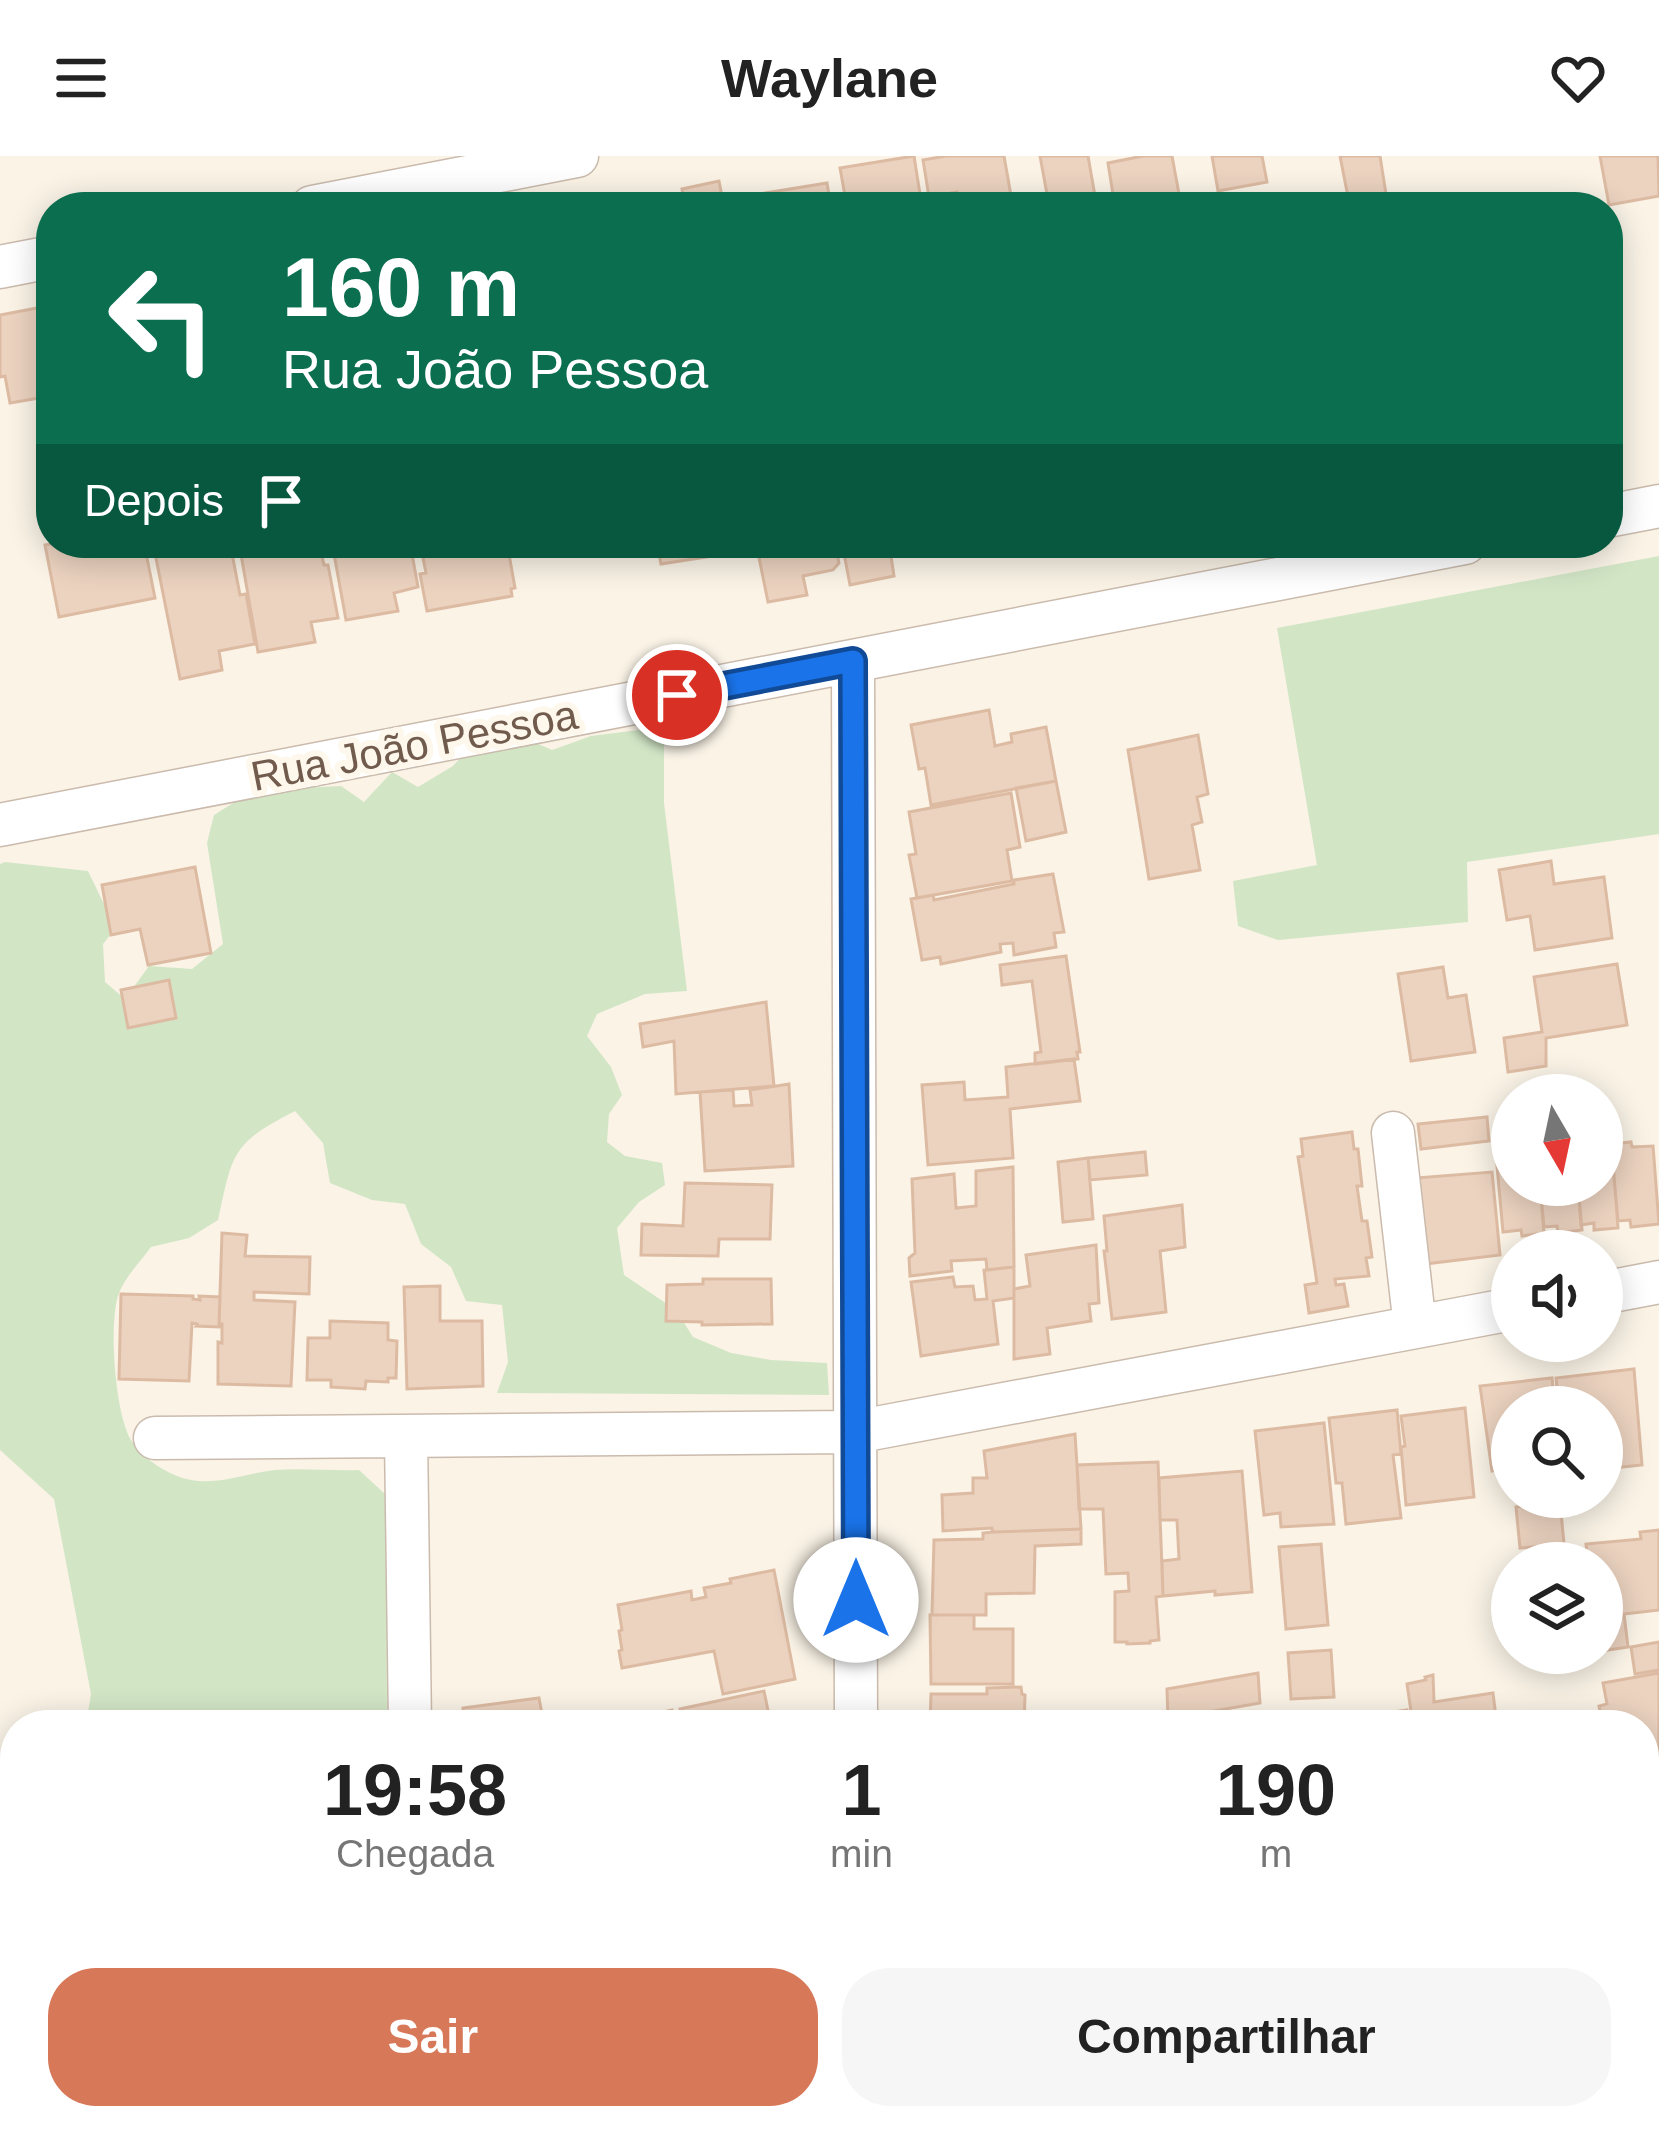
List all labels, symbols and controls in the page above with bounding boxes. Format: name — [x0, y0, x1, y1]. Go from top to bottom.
icon: menu — [48, 45, 114, 111]
icon: heart — [1545, 45, 1611, 111]
text: Waylane — [721, 48, 938, 108]
icon: left — [84, 240, 240, 396]
text: 160 m — [282, 240, 520, 334]
text: Rua João Pessoa — [282, 339, 708, 399]
icon: arrive — [248, 468, 314, 534]
text: Depois — [84, 475, 224, 526]
pin — [626, 644, 728, 746]
icon: arrive — [644, 662, 710, 728]
street label: Rua João Pessoa — [247, 691, 582, 800]
north arrow — [1491, 1074, 1623, 1206]
map controls — [1491, 1074, 1623, 1674]
button: sound — [1491, 1230, 1623, 1362]
button: search — [1491, 1386, 1623, 1518]
position arrow — [793, 1537, 919, 1663]
button: layers — [1491, 1542, 1623, 1674]
text: 19:58 — [323, 1750, 507, 1830]
text: 1 — [841, 1750, 882, 1830]
text: 190 — [1216, 1750, 1336, 1830]
text: Chegada — [336, 1832, 494, 1875]
text: min — [830, 1832, 893, 1875]
text: m — [1260, 1832, 1292, 1875]
button: Sair — [48, 1968, 818, 2106]
button: Compartilhar — [842, 1968, 1611, 2106]

